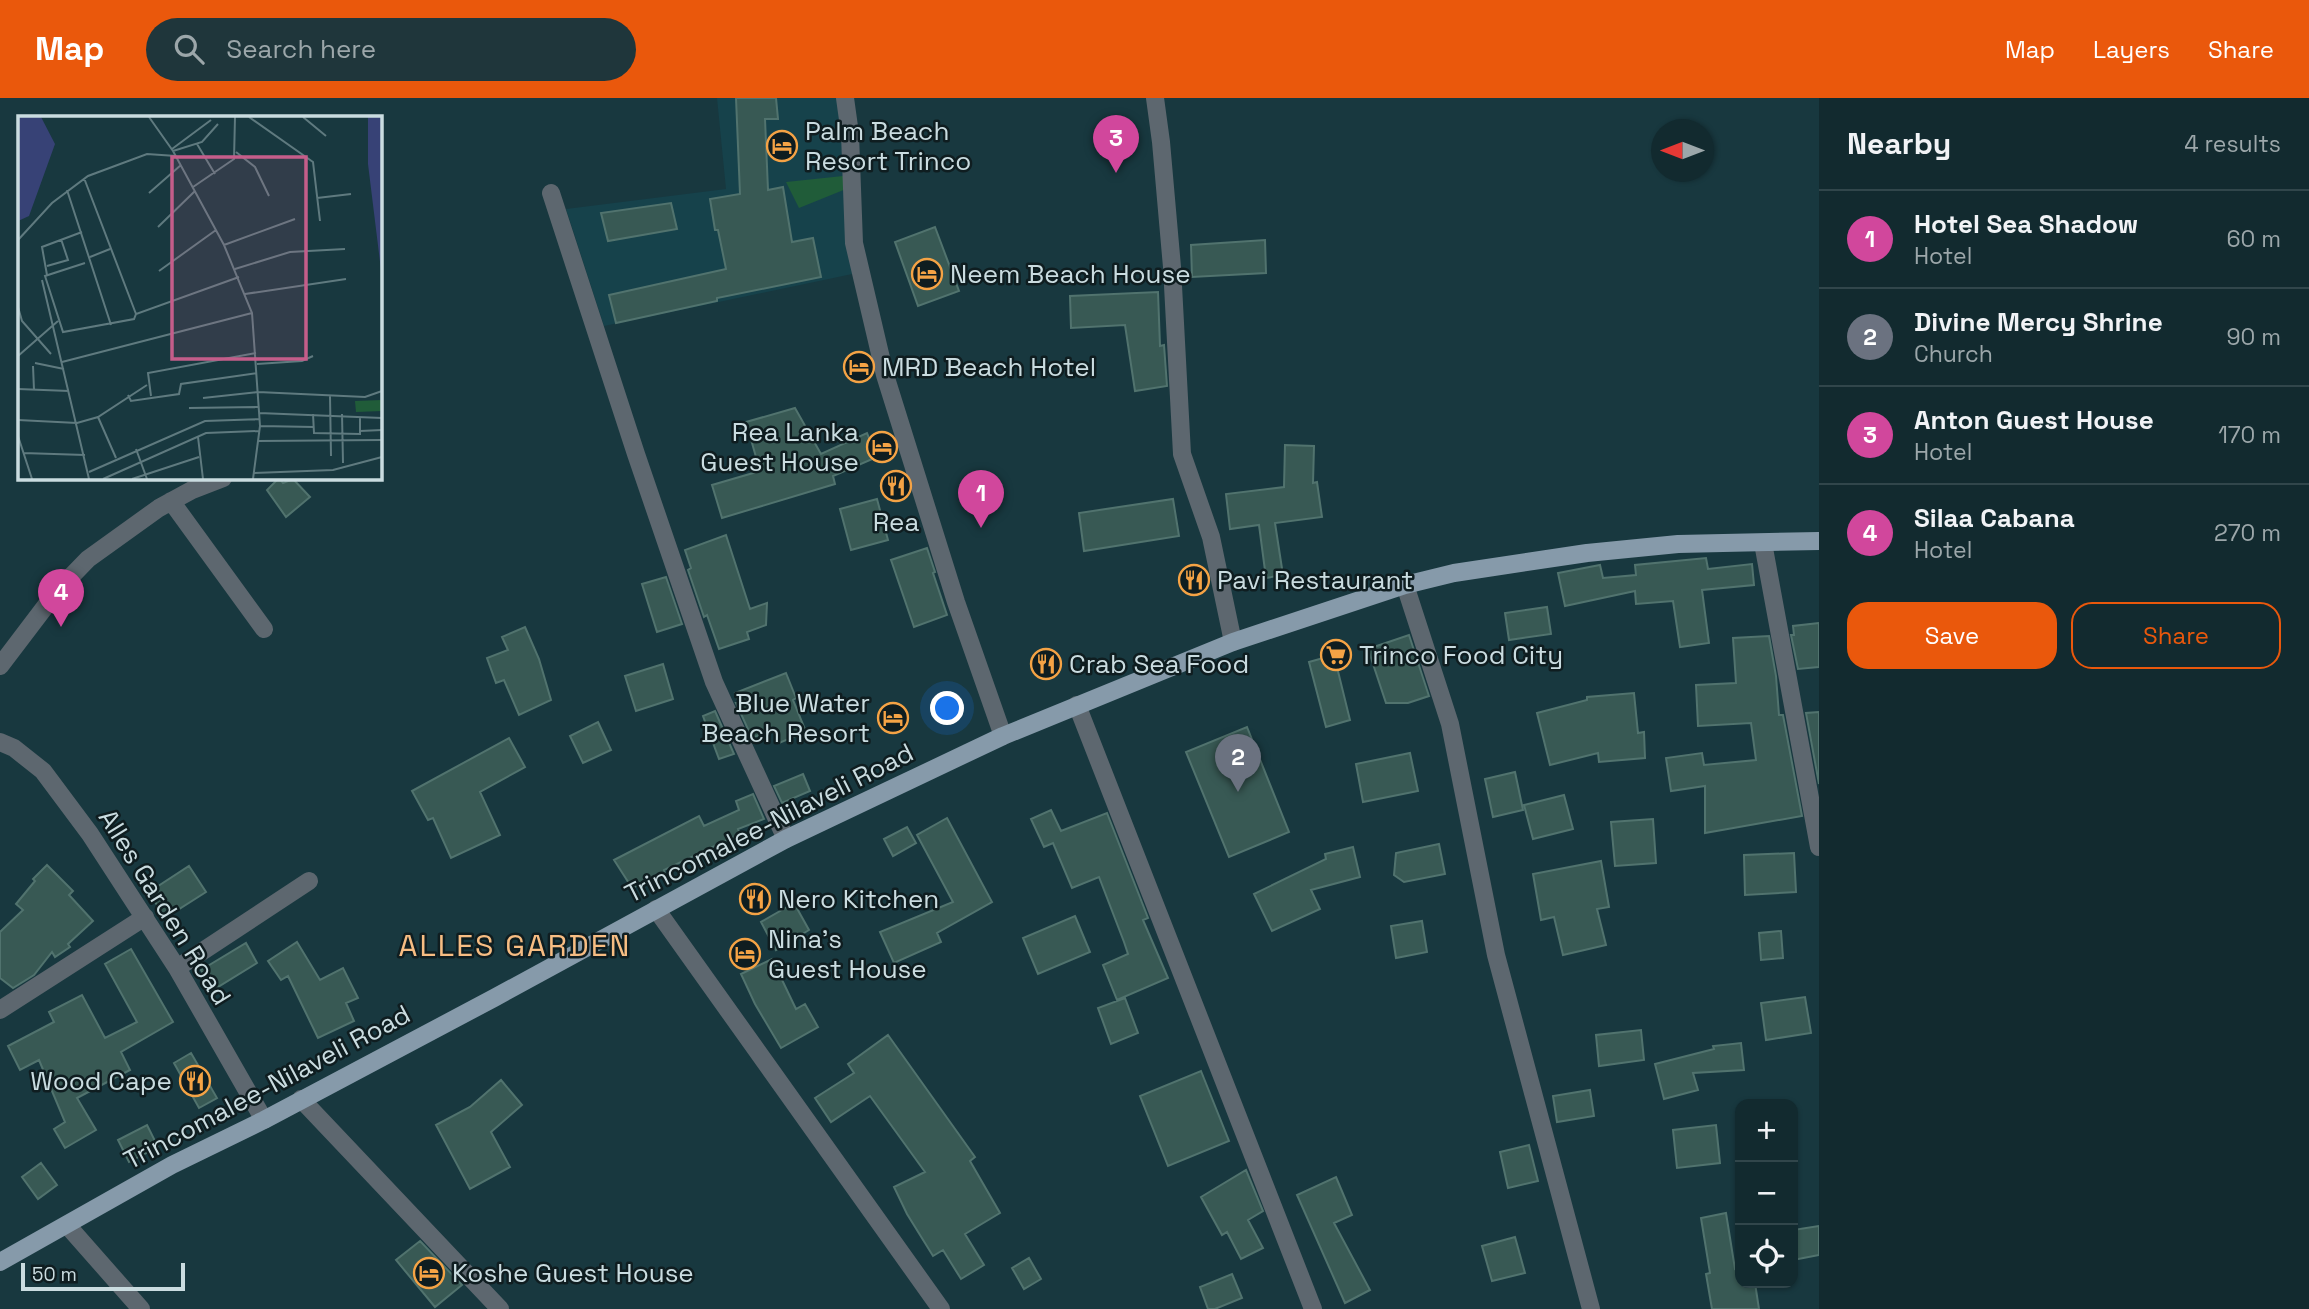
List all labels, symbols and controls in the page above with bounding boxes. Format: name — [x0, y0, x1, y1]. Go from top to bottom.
search box — [146, 18, 636, 81]
text: Map — [35, 28, 104, 70]
icon: search — [170, 30, 208, 68]
text: Search here — [226, 32, 376, 66]
text: Map — [2005, 34, 2055, 65]
text: Layers — [2093, 34, 2170, 65]
text: Share — [2208, 34, 2274, 65]
place label: Palm Beach Resort Trinco — [805, 114, 971, 178]
pin: 3 — [1093, 115, 1139, 173]
inset map — [18, 116, 382, 480]
north arrow — [1651, 119, 1714, 182]
text: Nearby — [1847, 124, 1951, 163]
hotel icon: Palm Beach Resort Trinco — [765, 129, 799, 163]
text: 4 results — [2184, 129, 2281, 159]
text: Hotel Sea Shadow — [1914, 207, 2138, 241]
text: 1 — [1865, 224, 1875, 254]
text: 60 m — [2226, 224, 2281, 254]
text: Hotel — [1914, 241, 1972, 271]
hotel icon: Neem Beach House — [910, 257, 944, 291]
place label: Neem Beach House — [950, 257, 1191, 291]
text: Divine Mercy Shrine — [1914, 305, 2163, 339]
text: 2 — [1863, 322, 1877, 352]
text: 90 m — [2226, 322, 2281, 352]
text: Church — [1914, 339, 1993, 369]
hotel icon: MRD Beach Hotel — [842, 350, 876, 384]
place label: MRD Beach Hotel — [882, 350, 1096, 384]
text: Anton Guest House — [1914, 403, 2154, 437]
place label: Rea Lanka Guest House — [700, 415, 859, 479]
text: 3 — [1863, 420, 1877, 450]
text: 170 m — [2218, 420, 2281, 450]
hotel icon: Rea Lanka Guest House — [865, 430, 899, 464]
text: Hotel — [1914, 437, 1972, 467]
restaurant icon: Rea — [879, 469, 913, 503]
pin: 1 — [958, 470, 1004, 528]
text: Silaa Cabana — [1914, 501, 2075, 535]
place label: Rea — [873, 505, 919, 539]
text: 4 — [1863, 518, 1877, 548]
text: 270 m — [2214, 518, 2281, 548]
text: Hotel — [1914, 535, 1972, 565]
restaurant icon: Pavi Restaurant — [1177, 563, 1211, 597]
place label: Pavi Restaurant — [1217, 563, 1413, 597]
pin: 4 — [38, 569, 84, 627]
button: Save — [1847, 602, 2057, 669]
button: Share — [2071, 602, 2281, 669]
supermarket icon: Trinco Food City — [1319, 638, 1353, 672]
place label: Trinco Food City — [1359, 638, 1563, 672]
restaurant icon: Crab Sea Food — [1029, 647, 1063, 681]
place label: Crab Sea Food — [1069, 647, 1249, 681]
place label: Blue Water Beach Resort — [701, 686, 870, 750]
your location — [930, 691, 964, 725]
hotel icon: Blue Water Beach Resort — [876, 701, 910, 735]
pin: 2 — [1215, 734, 1261, 792]
street label: Trincomalee-Nilaveli Road — [619, 735, 919, 911]
street label: Alles Garden Road — [91, 803, 239, 1011]
restaurant icon: Nero Kitchen — [738, 882, 772, 916]
place label: Nero Kitchen — [778, 882, 939, 916]
place label: Nina’s Guest House — [768, 922, 927, 986]
district label: ALLES GARDEN — [399, 926, 631, 965]
hotel icon: Nina’s Guest House — [728, 937, 762, 971]
street label: Trincomalee-Nilaveli Road — [118, 997, 416, 1177]
place label: Wood Cape — [30, 1064, 172, 1098]
restaurant icon: Wood Cape — [178, 1064, 212, 1098]
map controls — [1735, 1099, 1798, 1288]
button: + — [1735, 1099, 1798, 1162]
button: − — [1735, 1162, 1798, 1225]
button: locate — [1735, 1225, 1798, 1288]
hotel icon: Koshe Guest House — [412, 1256, 446, 1290]
place label: Koshe Guest House — [452, 1256, 694, 1290]
scale bar — [21, 1260, 186, 1292]
text: 50 m — [32, 1262, 77, 1287]

